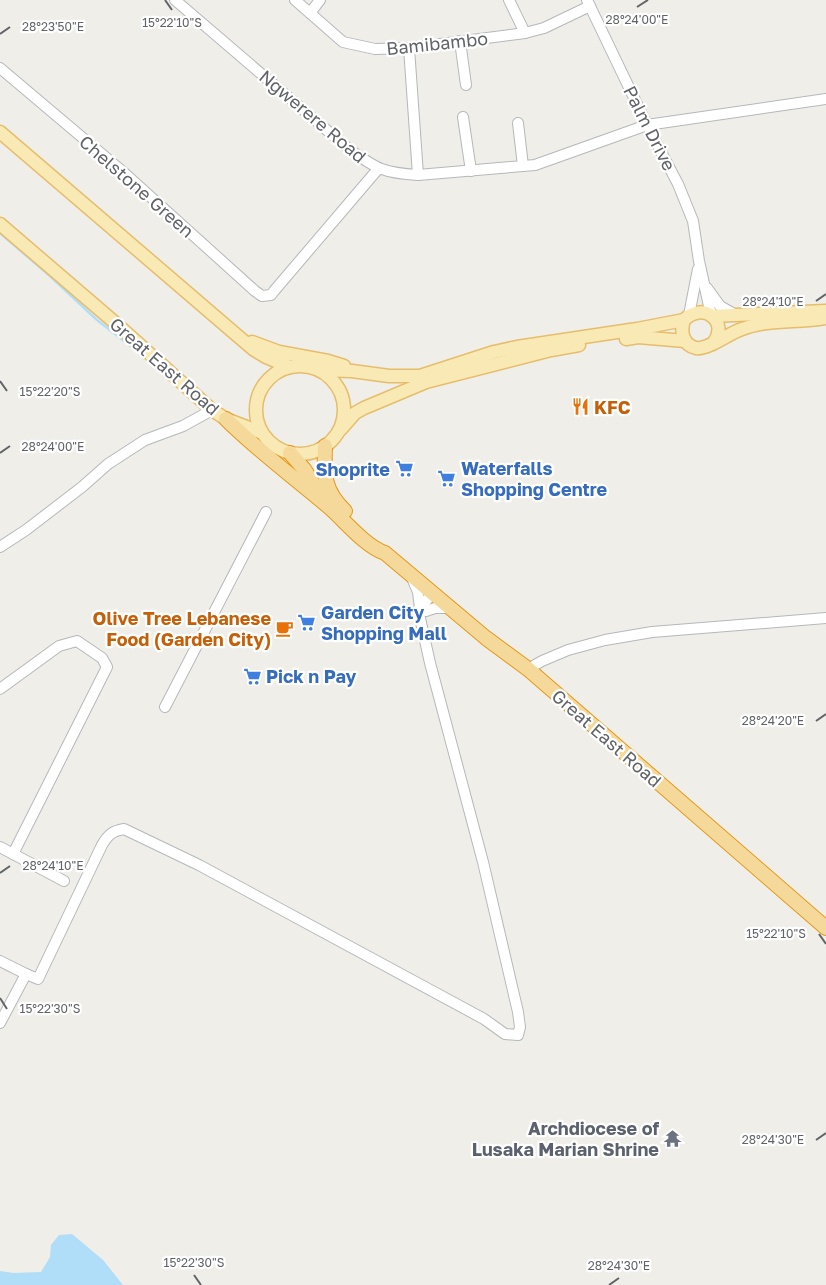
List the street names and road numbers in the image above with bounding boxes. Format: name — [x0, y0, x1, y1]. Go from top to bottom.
street label: Bamibambo — [385, 27, 489, 59]
street label: Ngwerere Road — [255, 65, 371, 167]
street label: Palm Drive — [619, 82, 681, 174]
street label: Chelstone Green — [75, 130, 199, 242]
street label: Great East Road — [106, 312, 224, 420]
street label: Great East Road — [548, 684, 666, 792]

